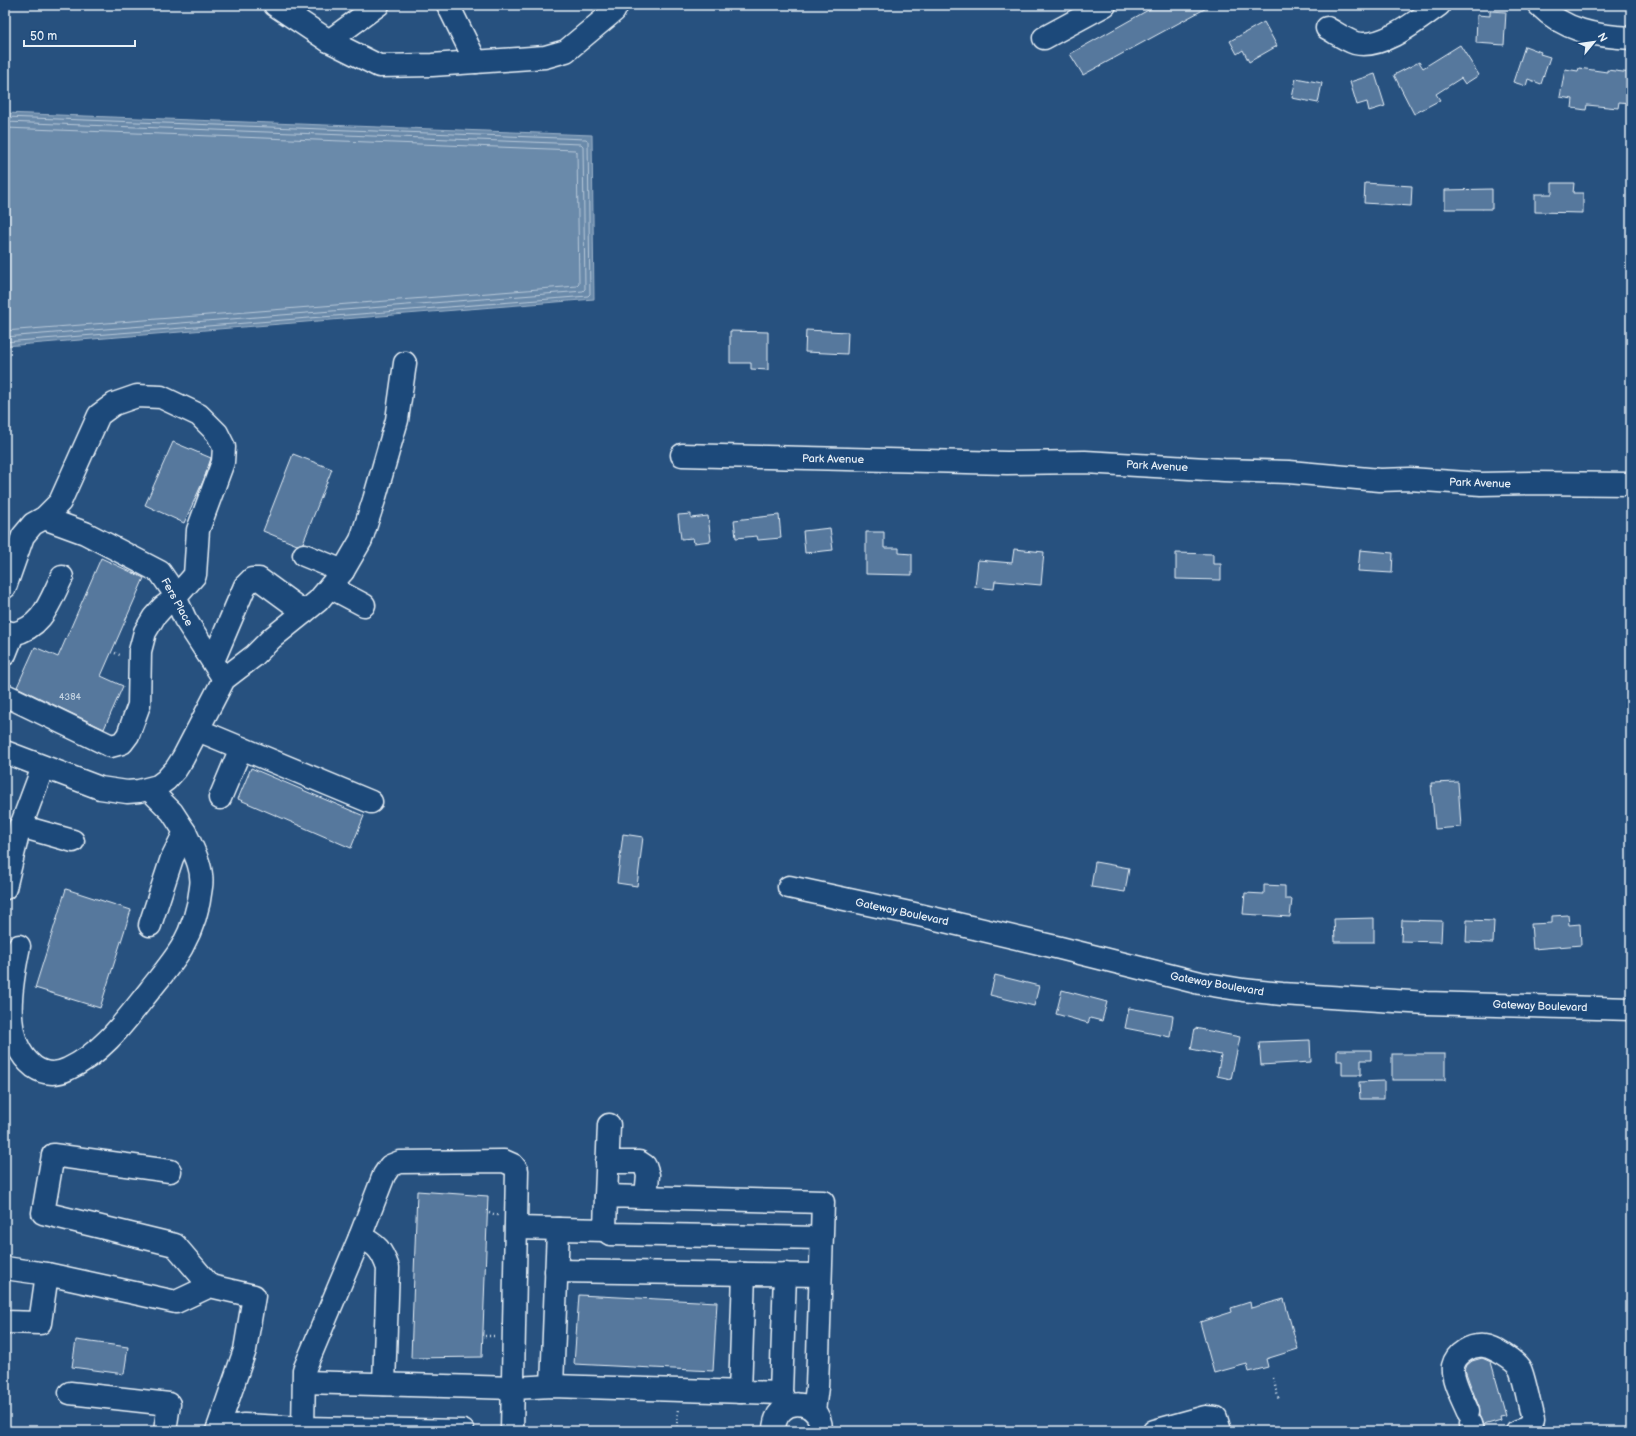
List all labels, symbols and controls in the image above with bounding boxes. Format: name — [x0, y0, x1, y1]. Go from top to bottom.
scale bar — [24, 22, 135, 48]
north arrow — [1574, 22, 1614, 62]
text: 50 m — [30, 29, 57, 44]
text: N — [1595, 31, 1610, 44]
street label: Park Avenue — [802, 452, 865, 466]
street label: Park Avenue — [1126, 458, 1189, 474]
street label: Park Avenue — [1449, 475, 1512, 491]
street label: Fers Place — [158, 576, 196, 629]
house number: 4384 — [59, 692, 81, 703]
street label: Gateway Boulevard — [854, 896, 950, 928]
street label: Gateway Boulevard — [1169, 969, 1265, 999]
street label: Gateway Boulevard — [1492, 998, 1588, 1014]

